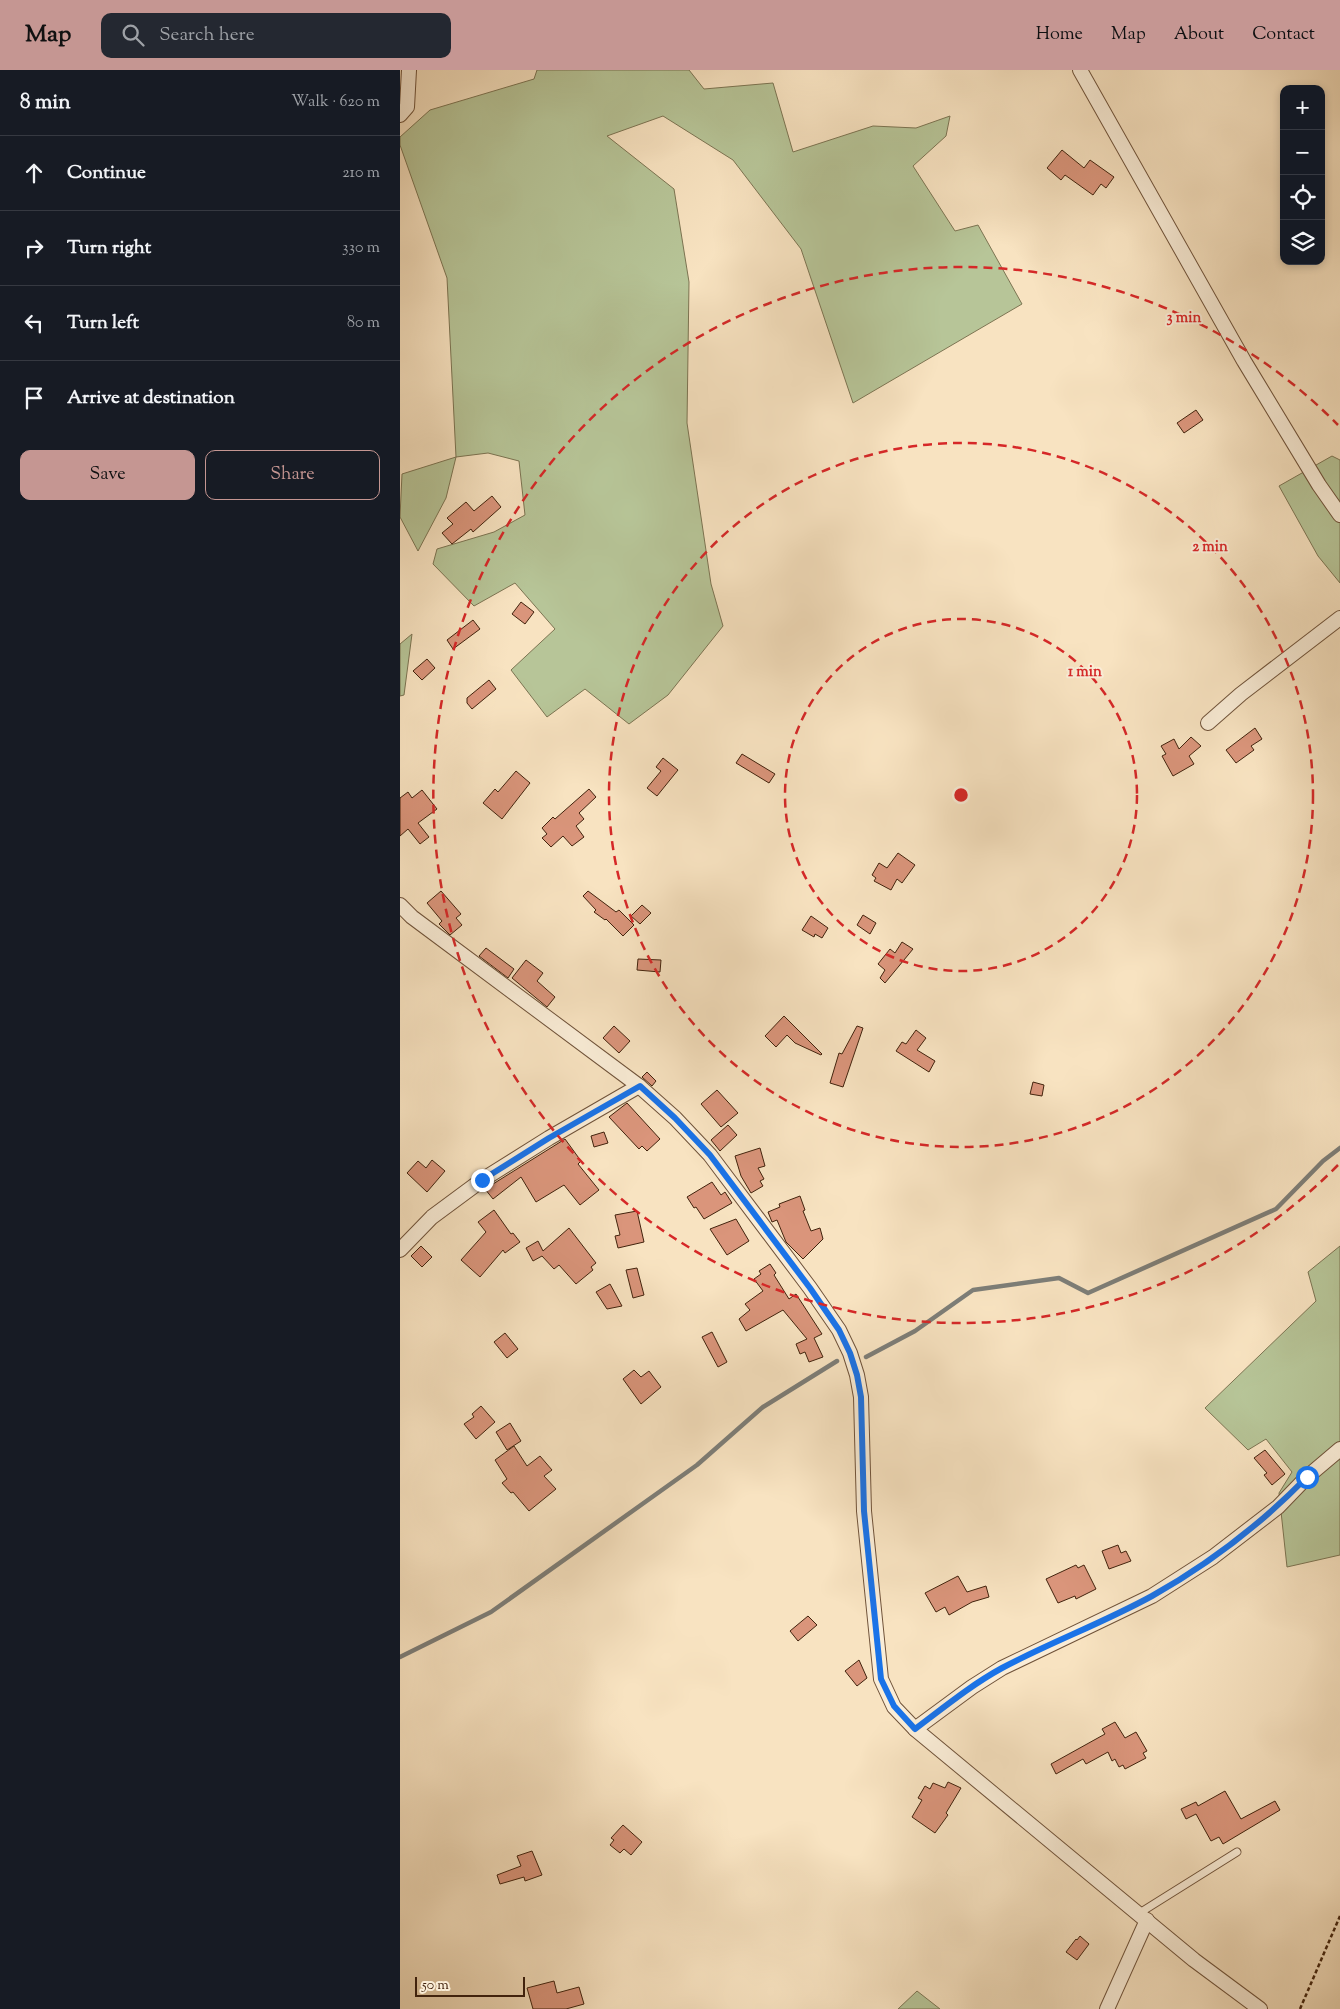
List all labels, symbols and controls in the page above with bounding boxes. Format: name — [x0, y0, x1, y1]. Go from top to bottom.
search box — [101, 13, 451, 58]
text: Map — [25, 18, 71, 52]
icon: search — [119, 21, 147, 49]
text: Search here — [159, 22, 255, 49]
text: Home — [1036, 22, 1083, 48]
text: Map — [1111, 22, 1146, 48]
text: About — [1174, 22, 1224, 48]
text: Contact — [1252, 22, 1315, 48]
map controls — [1280, 85, 1325, 265]
button: + — [1280, 85, 1325, 130]
text: 8 min — [20, 88, 71, 118]
text: Walk · 620 m — [291, 91, 380, 114]
button: − — [1280, 130, 1325, 175]
icon: ahead — [20, 159, 48, 187]
text: Continue — [67, 160, 146, 187]
text: 210 m — [342, 162, 380, 185]
button: locate — [1280, 175, 1325, 220]
button: layers — [1280, 220, 1325, 265]
icon: right — [20, 234, 48, 262]
text: Turn right — [67, 235, 151, 262]
text: 330 m — [342, 237, 380, 260]
text: 3 min — [1167, 308, 1202, 329]
icon: left — [20, 309, 48, 337]
text: Turn left — [67, 310, 139, 337]
text: 80 m — [347, 312, 380, 335]
icon: arrive — [20, 384, 48, 412]
text: Arrive at destination — [67, 385, 235, 412]
button: Save — [20, 450, 195, 500]
button: Share — [205, 450, 380, 500]
text: 2 min — [1192, 537, 1228, 558]
text: 1 min — [1068, 662, 1102, 683]
centre of rings — [952, 786, 970, 804]
route end — [471, 1169, 494, 1192]
route start — [1296, 1466, 1319, 1489]
scale bar — [415, 1974, 525, 1997]
text: 50 m — [422, 1976, 449, 1996]

